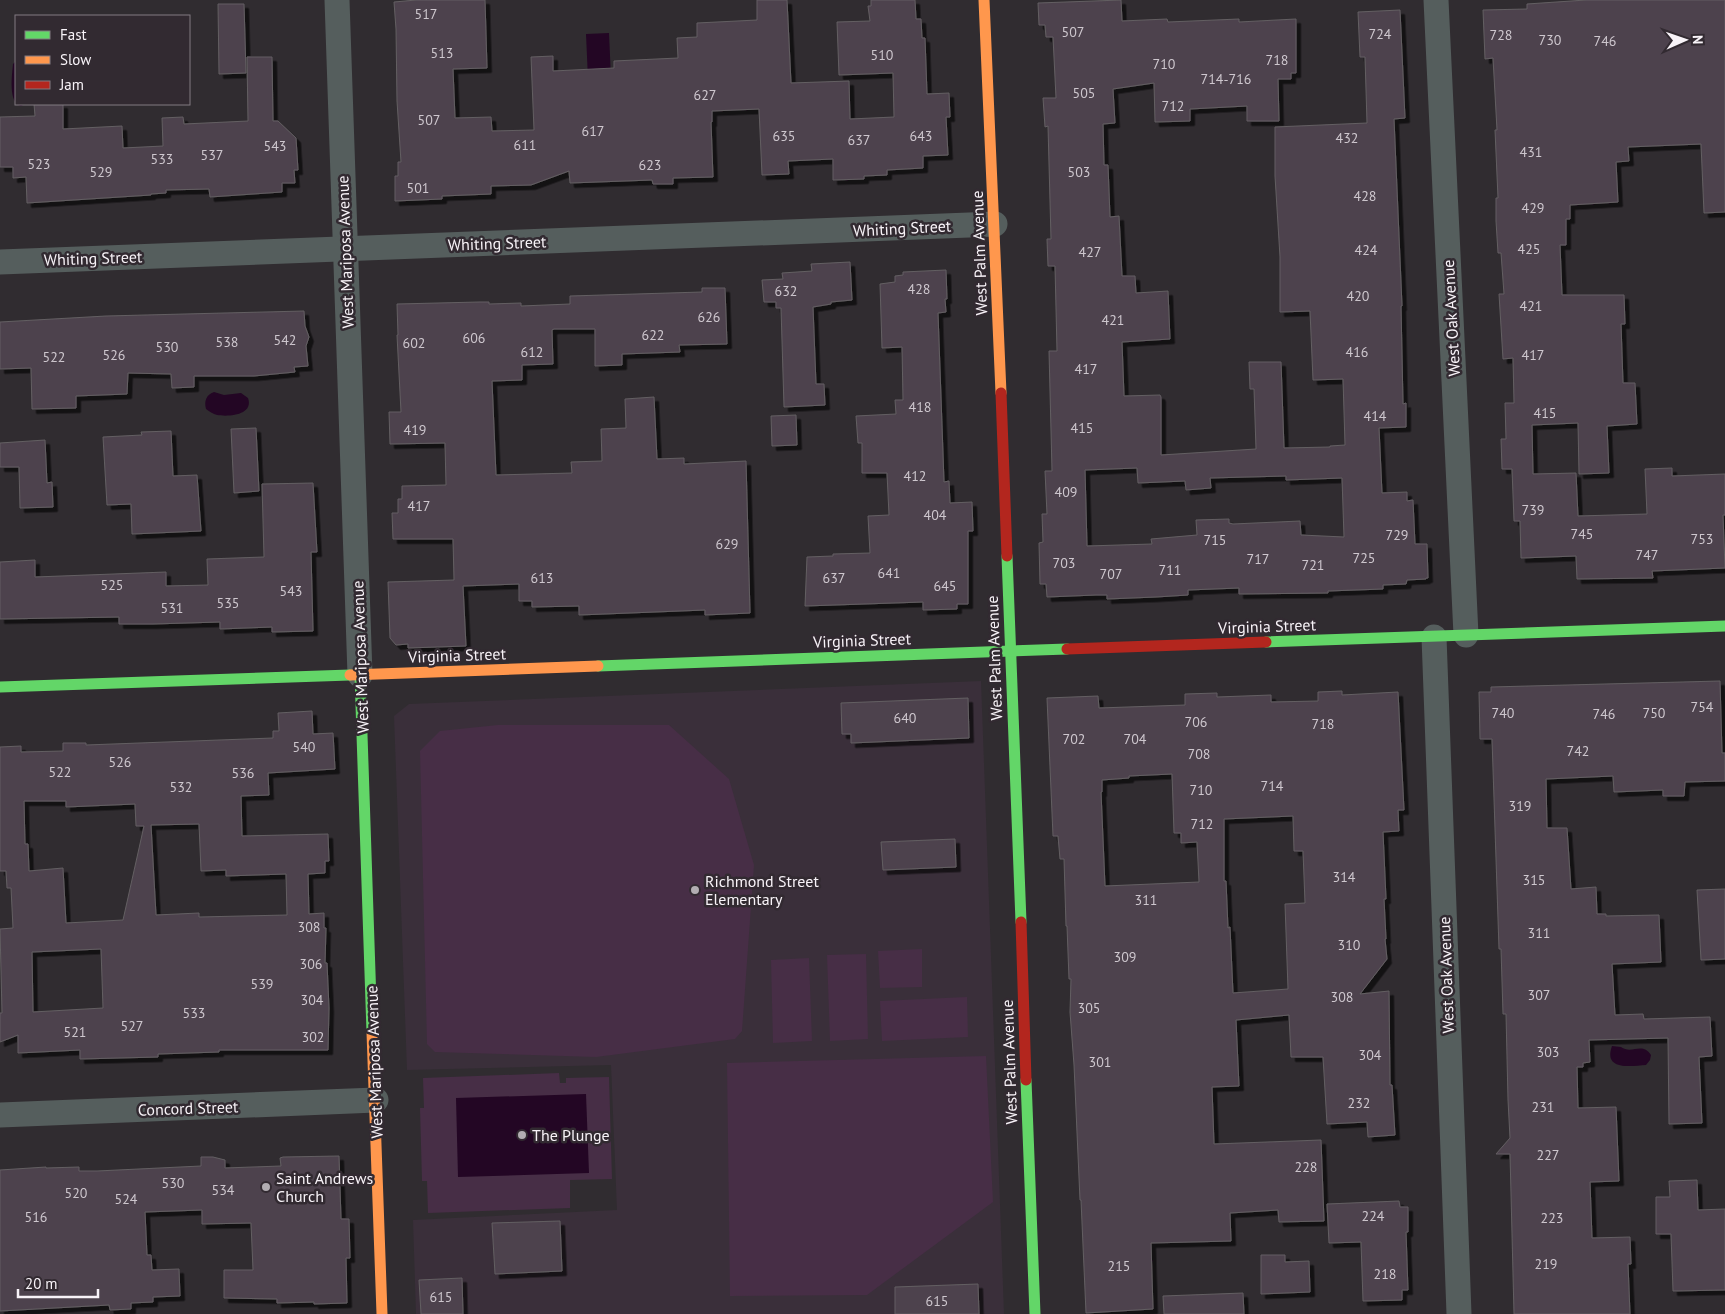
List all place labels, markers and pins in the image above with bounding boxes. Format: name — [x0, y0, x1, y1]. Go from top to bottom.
place label: Richmond Street Elementary — [705, 871, 819, 909]
marker: Richmond Street Elementary — [689, 884, 701, 896]
place label: The Plunge — [532, 1125, 610, 1145]
marker: The Plunge — [516, 1129, 528, 1141]
place label: Saint Andrews Church — [276, 1168, 374, 1206]
marker: Saint Andrews Church — [260, 1181, 272, 1193]

